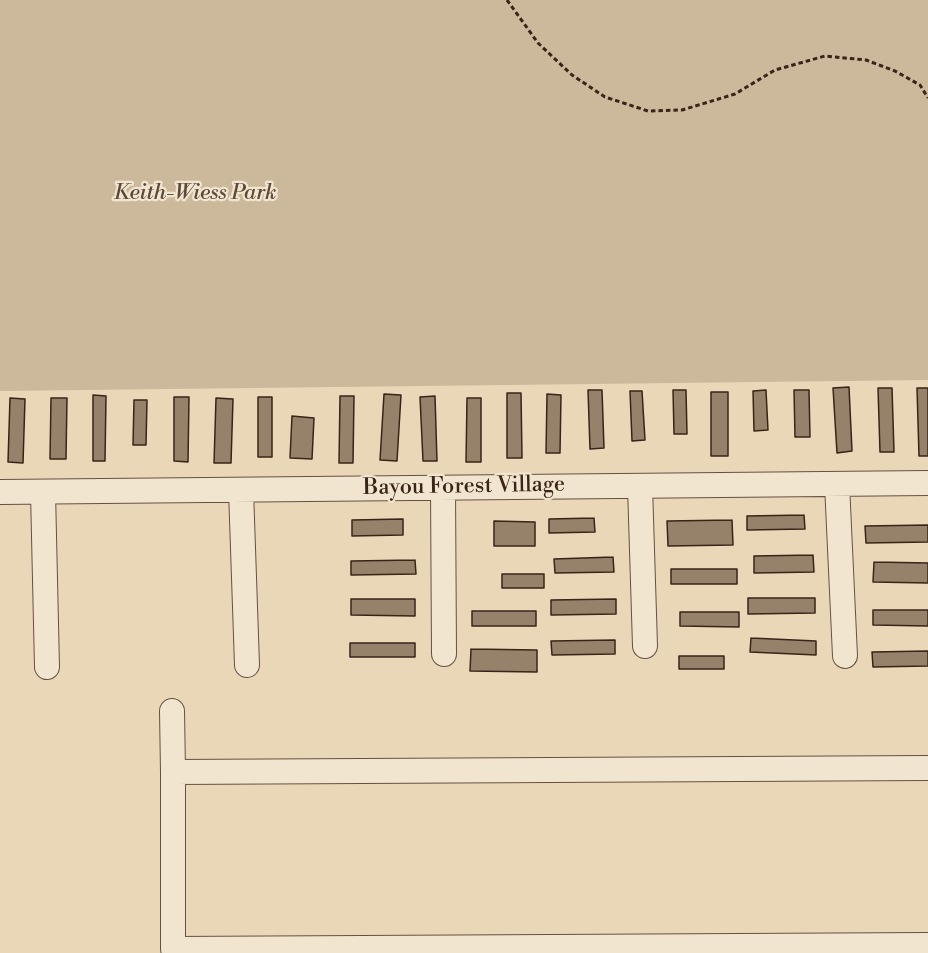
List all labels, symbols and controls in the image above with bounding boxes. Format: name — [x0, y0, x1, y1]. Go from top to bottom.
park label: Keith-Wiess Park — [114, 181, 276, 207]
street label: Bayou Forest Village — [363, 472, 565, 502]

